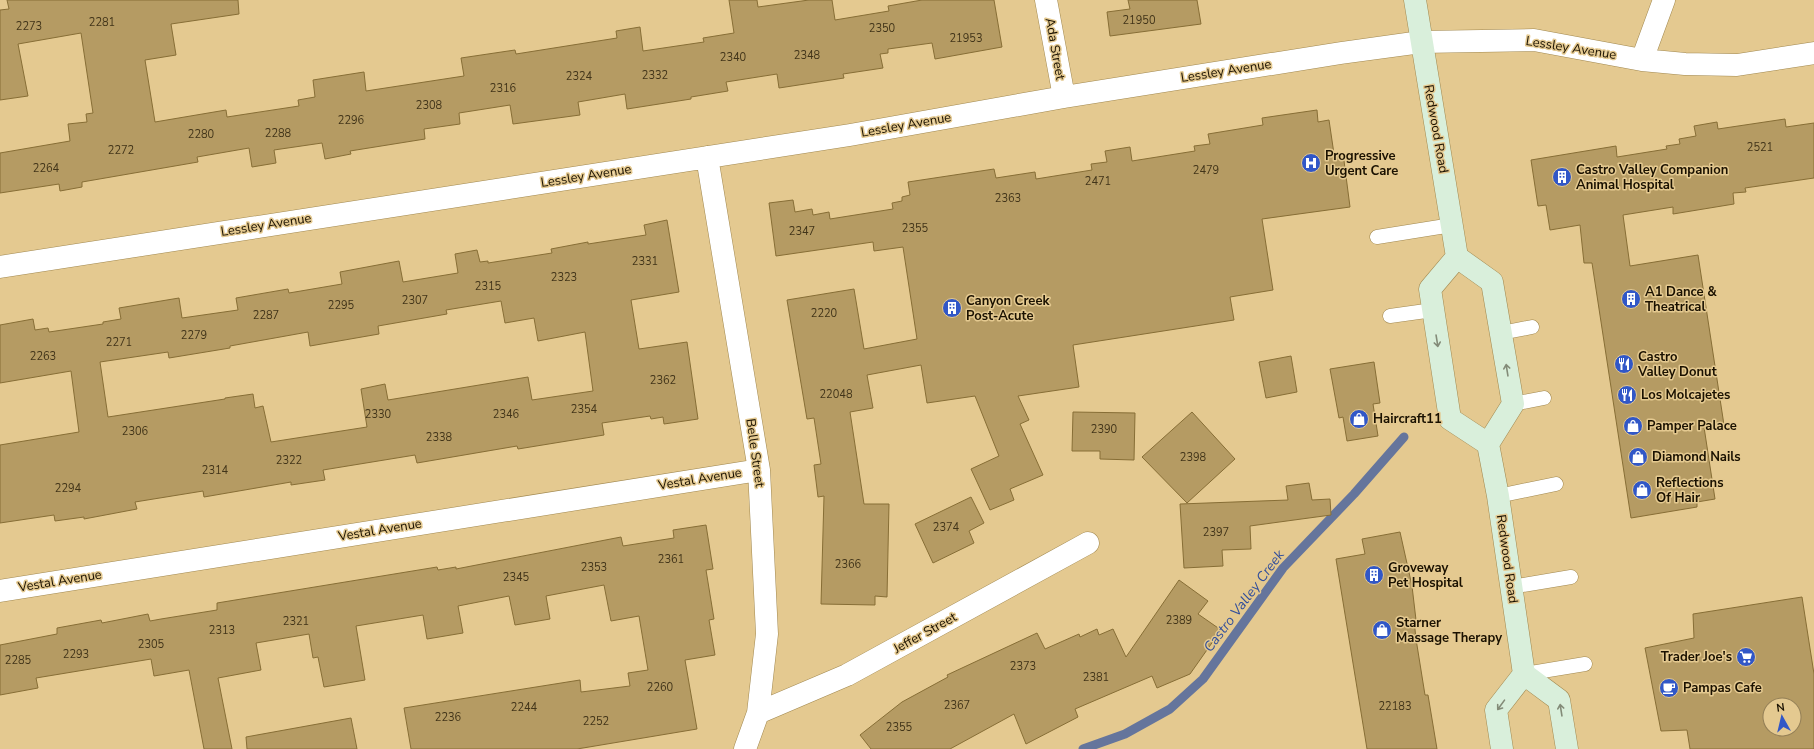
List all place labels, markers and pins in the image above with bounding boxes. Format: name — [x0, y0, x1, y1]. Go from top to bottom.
place label: Progressive Urgent Care — [1325, 147, 1398, 180]
hospital icon: Progressive Urgent Care — [1300, 152, 1322, 174]
place label: Castro Valley Companion Animal Hospital — [1576, 161, 1728, 194]
building icon: Castro Valley Companion Animal Hospital — [1551, 166, 1573, 188]
place label: A1 Dance & Theatrical — [1645, 283, 1717, 316]
building icon: A1 Dance & Theatrical — [1620, 288, 1642, 310]
place label: Canyon Creek Post-Acute — [966, 292, 1050, 325]
building icon: Canyon Creek Post-Acute — [941, 297, 963, 319]
place label: Castro Valley Donut — [1637, 348, 1718, 381]
restaurant icon: Castro Valley Donut — [1613, 353, 1635, 375]
restaurant icon: Los Molcajetes — [1616, 384, 1638, 406]
place label: Los Molcajetes — [1641, 386, 1730, 404]
shop icon: Haircraft11 — [1348, 408, 1370, 430]
place label: Haircraft11 — [1373, 410, 1442, 428]
shop icon: Pamper Palace — [1622, 415, 1644, 437]
place label: Pamper Palace — [1647, 417, 1737, 435]
shop icon: Diamond Nails — [1627, 446, 1649, 468]
place label: Diamond Nails — [1652, 448, 1741, 466]
place label: Reflections Of Hair — [1656, 474, 1724, 507]
shop icon: Reflections Of Hair — [1631, 479, 1653, 501]
place label: Groveway Pet Hospital — [1388, 559, 1464, 592]
building icon: Groveway Pet Hospital — [1363, 564, 1385, 586]
place label: Starner Massage Therapy — [1396, 614, 1502, 647]
shop icon: Starner Massage Therapy — [1371, 619, 1393, 641]
supermarket icon: Trader Joe's — [1735, 646, 1757, 668]
place label: Trader Joe's — [1661, 648, 1732, 666]
cafe icon: Pampas Cafe — [1658, 677, 1680, 699]
place label: Pampas Cafe — [1683, 679, 1762, 697]

